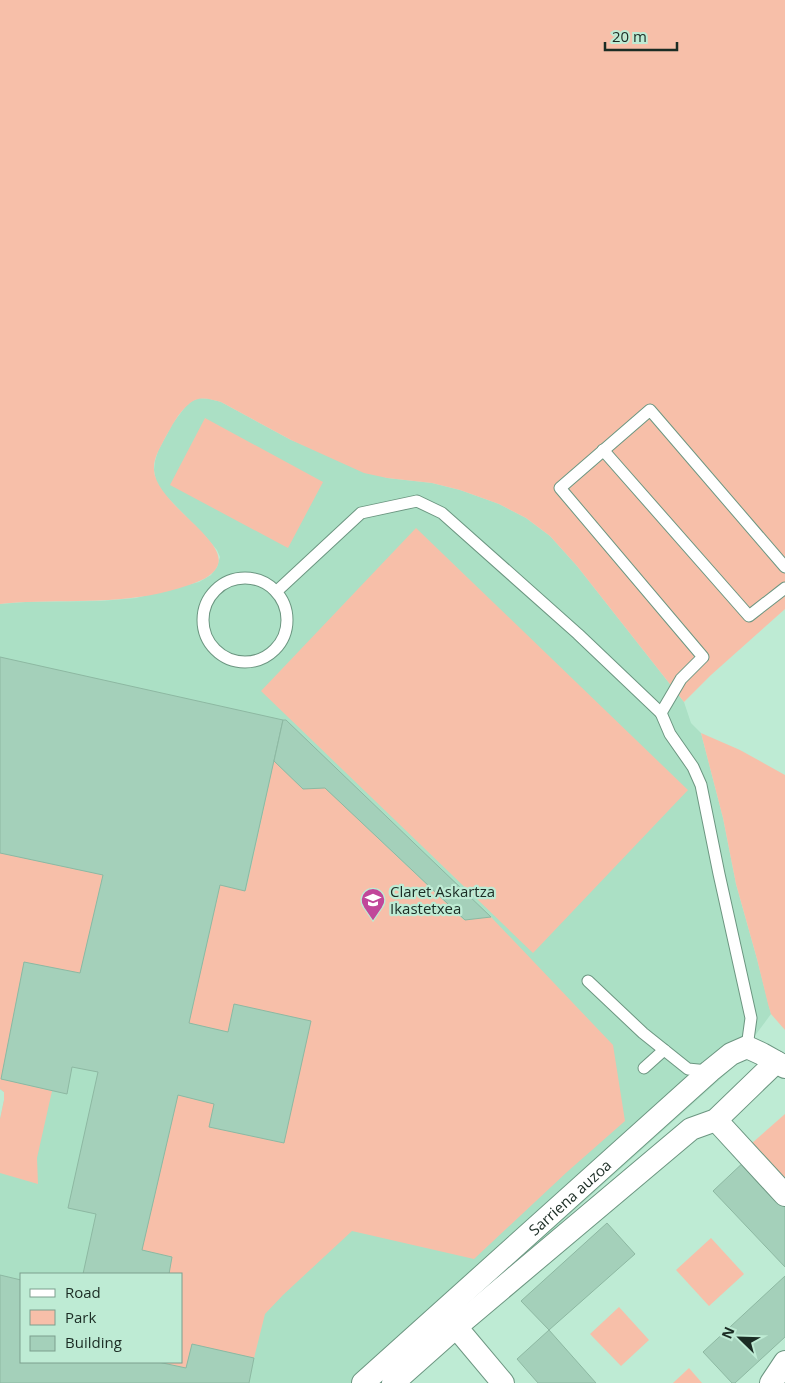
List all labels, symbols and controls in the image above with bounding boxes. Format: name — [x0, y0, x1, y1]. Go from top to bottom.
scale bar — [605, 20, 678, 52]
text: 20 m — [612, 26, 647, 46]
place label: Claret Askartza Ikastetxea — [390, 881, 495, 918]
school or university icon: Claret Askartza Ikastetxea — [360, 887, 386, 921]
street label: Sarriena auzoa — [524, 1155, 615, 1239]
legend — [20, 1273, 182, 1363]
text: Road — [65, 1282, 101, 1302]
text: Park — [65, 1307, 96, 1327]
north arrow — [715, 1313, 765, 1363]
text: N — [717, 1324, 739, 1342]
text: Building — [65, 1332, 122, 1352]

